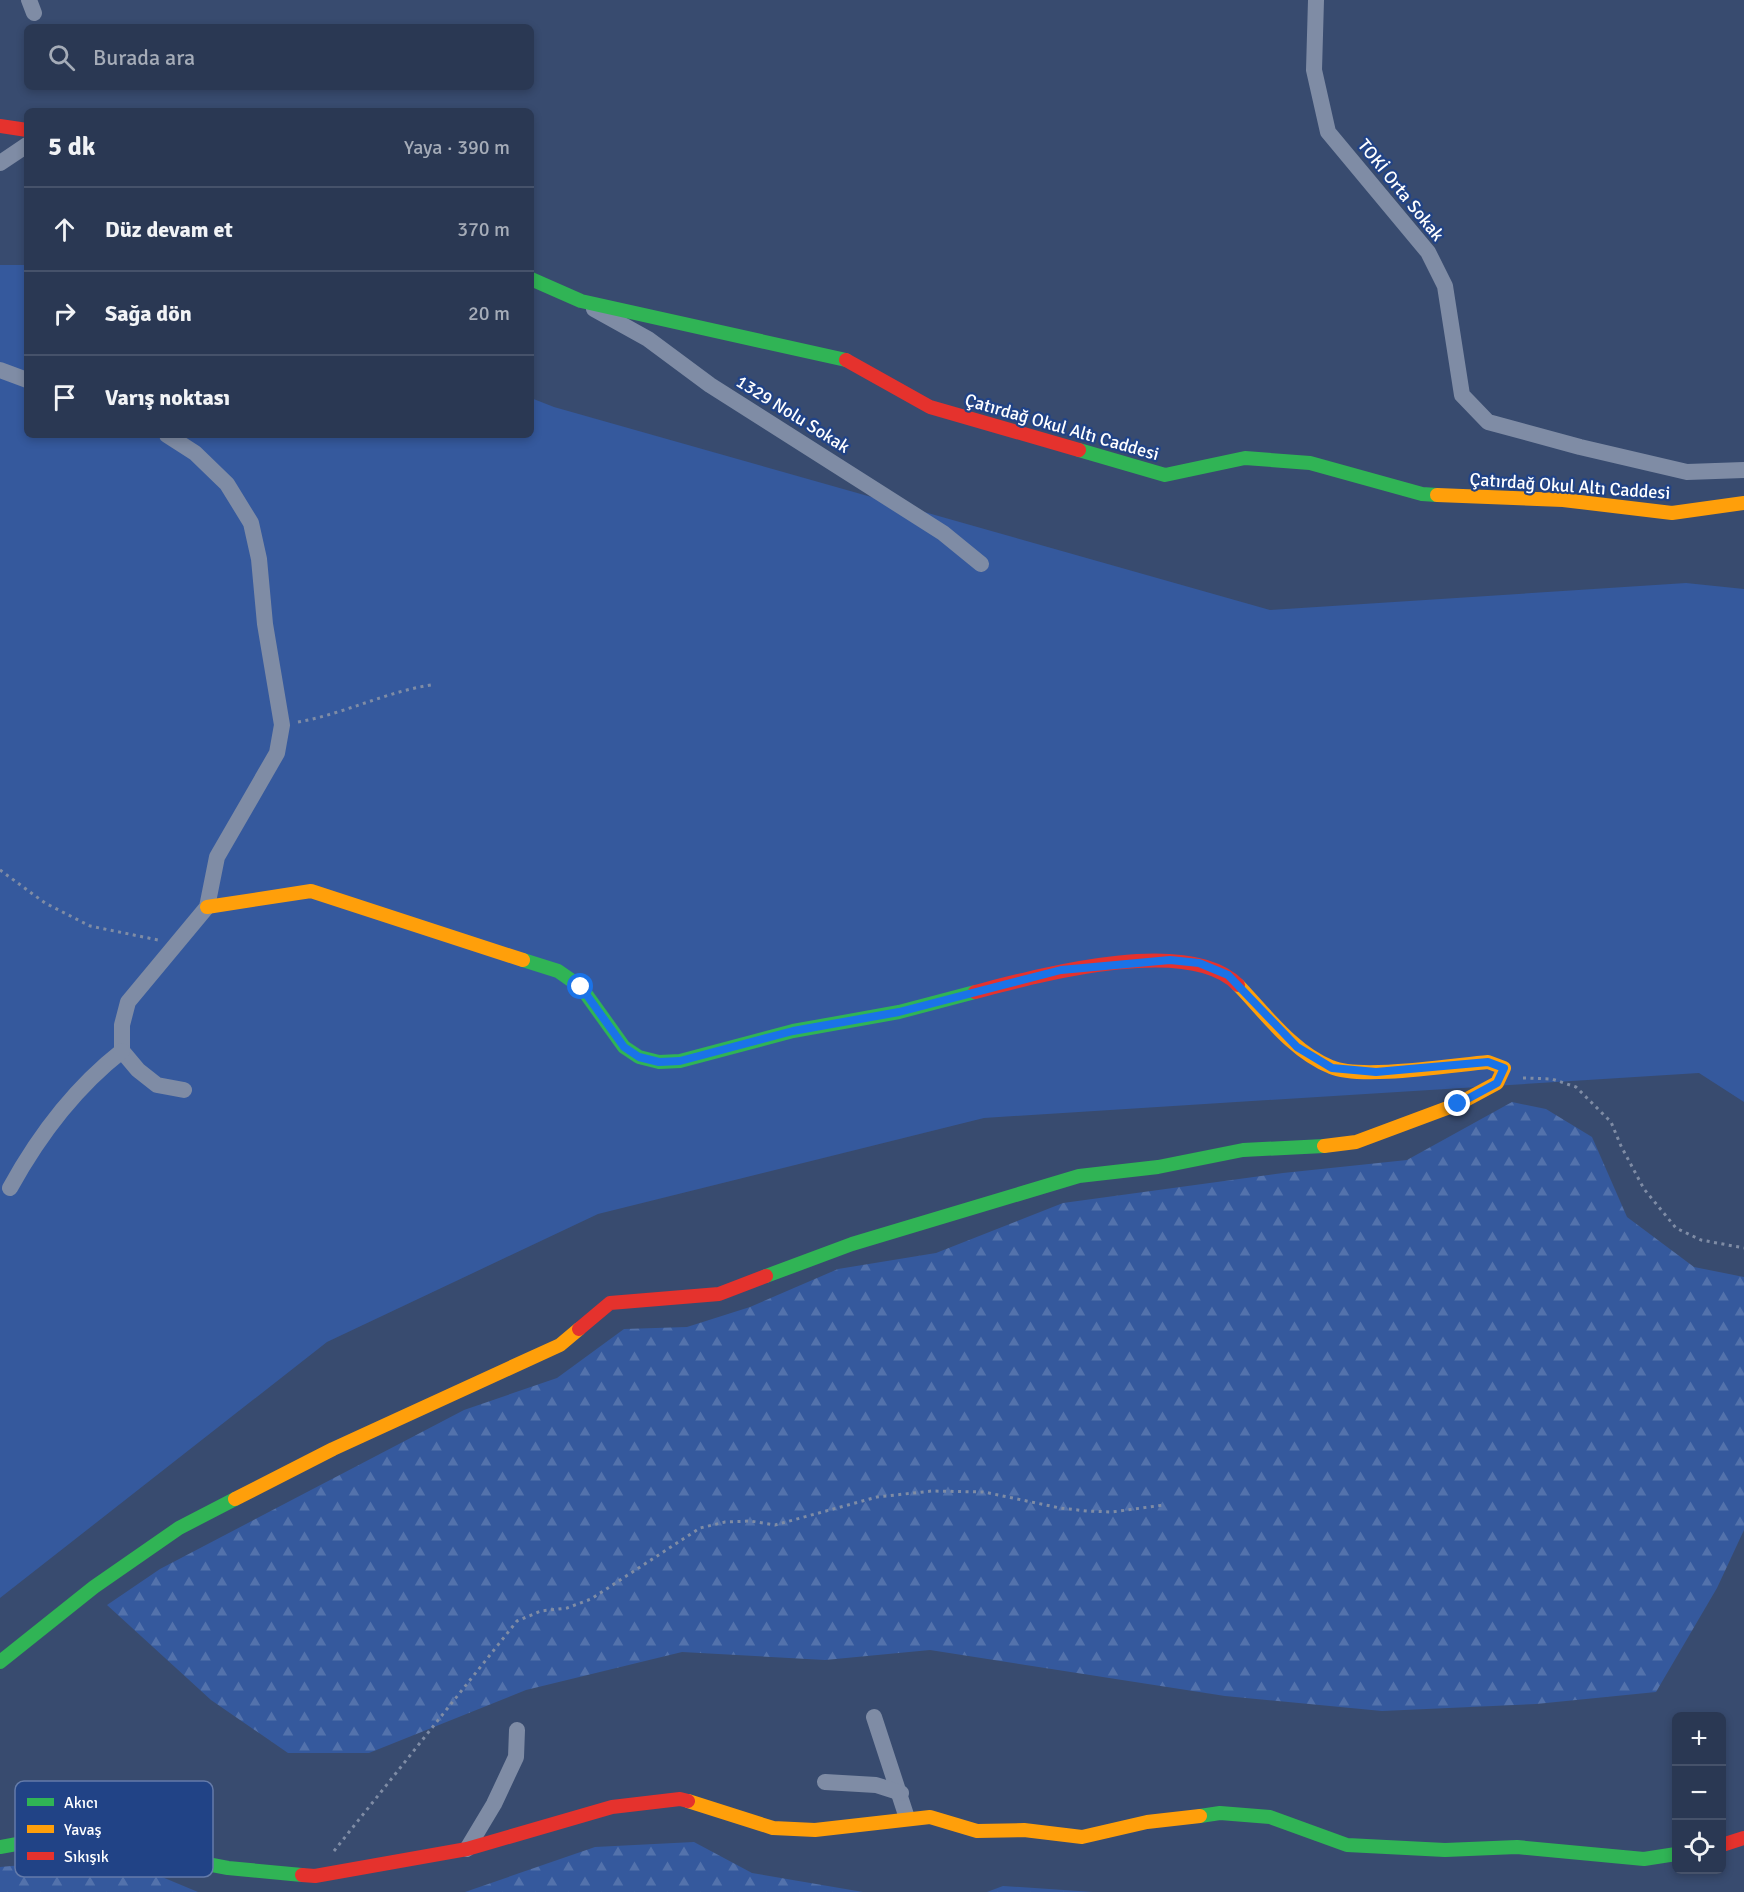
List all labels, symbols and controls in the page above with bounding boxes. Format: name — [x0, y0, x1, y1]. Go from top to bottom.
search box — [24, 24, 534, 90]
icon: search — [45, 41, 78, 74]
text: Burada ara — [93, 44, 195, 71]
text: 5 dk — [48, 131, 95, 163]
text: Yaya · 390 m — [404, 135, 510, 160]
street label: TOKİ Orta Sokak — [1353, 135, 1449, 245]
icon: ahead — [48, 213, 81, 246]
text: Düz devam et — [105, 216, 233, 243]
text: 370 m — [457, 217, 510, 242]
icon: right — [48, 297, 81, 330]
text: Sağa dön — [105, 300, 192, 327]
text: 20 m — [468, 301, 510, 326]
street label: 1329 Nolu Sokak — [732, 370, 854, 458]
icon: arrive — [48, 381, 81, 414]
text: Varış noktası — [105, 384, 230, 411]
street label: Çatırdağ Okul Altı Caddesi — [962, 389, 1162, 465]
street label: Çatırdağ Okul Altı Caddesi — [1469, 468, 1671, 504]
route start — [567, 973, 593, 999]
route end — [1444, 1090, 1470, 1116]
map controls — [1672, 1712, 1726, 1874]
button: + — [1672, 1712, 1726, 1766]
button: − — [1672, 1766, 1726, 1820]
legend — [15, 1781, 213, 1877]
text: Akıcı — [64, 1793, 98, 1813]
text: Yavaş — [64, 1820, 102, 1840]
button: locate — [1672, 1820, 1726, 1874]
text: Sıkışık — [64, 1847, 109, 1867]

